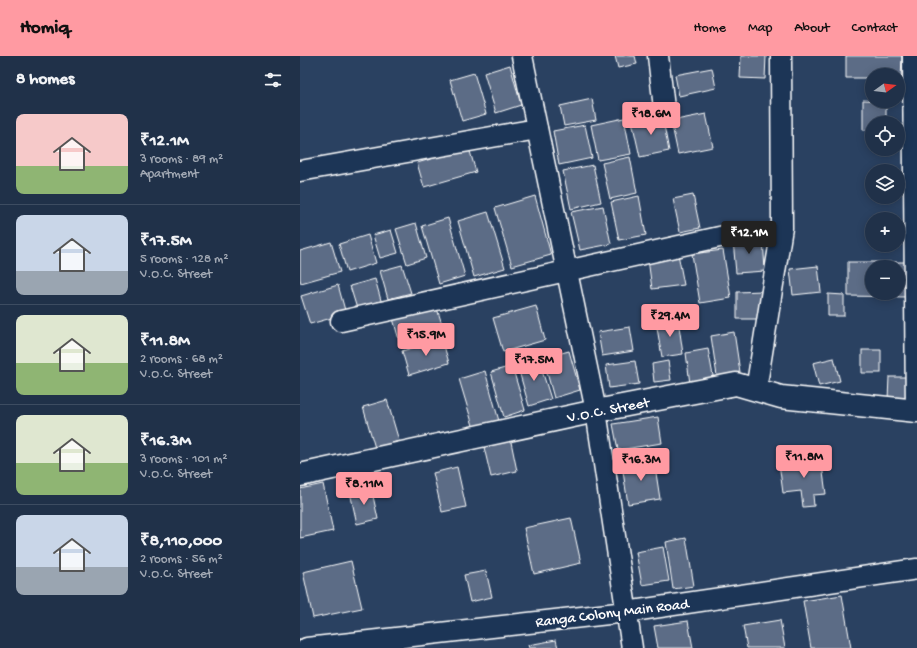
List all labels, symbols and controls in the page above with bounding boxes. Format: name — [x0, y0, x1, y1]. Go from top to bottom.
text: Homiq — [20, 17, 70, 40]
text: Home — [694, 20, 726, 37]
text: Map — [748, 20, 772, 37]
text: About — [794, 20, 830, 37]
text: Contact — [852, 20, 897, 37]
north arrow — [865, 68, 905, 108]
map controls — [865, 68, 905, 300]
icon: filters — [262, 69, 284, 91]
text: 8 homes — [16, 70, 74, 90]
pin: ₹18.6M — [618, 102, 684, 136]
text: ₹18.6M — [631, 107, 671, 122]
button: locate — [865, 116, 905, 156]
icon: home — [48, 130, 96, 178]
text: ₹12.1M — [140, 132, 189, 152]
text: 3 rooms · 89 m² — [140, 152, 223, 167]
button: layers — [865, 164, 905, 204]
text: Apartment — [140, 167, 199, 182]
button: + — [865, 212, 905, 252]
pin: ₹12.1M — [716, 221, 782, 255]
text: ₹12.1M — [730, 226, 768, 241]
icon: home — [48, 231, 96, 279]
text: ₹17.5M — [140, 232, 192, 252]
text: 5 rooms · 128 m² — [140, 252, 228, 267]
button: − — [865, 260, 905, 300]
text: V.O.C. Street — [140, 267, 212, 282]
pin: ₹29.4M — [637, 304, 703, 338]
text: ₹29.4M — [650, 309, 690, 324]
pin: ₹15.9M — [393, 323, 459, 357]
text: ₹15.9M — [406, 328, 446, 343]
icon: home — [48, 331, 96, 379]
text: ₹11.8M — [140, 332, 190, 352]
pin: ₹17.5M — [501, 348, 567, 382]
text: 2 rooms · 68 m² — [140, 352, 223, 367]
text: ₹17.5M — [514, 353, 554, 368]
text: V.O.C. Street — [140, 367, 212, 382]
street label: V.O.C. Street — [565, 394, 653, 428]
icon: home — [48, 431, 96, 479]
text: ₹16.3M — [140, 432, 191, 452]
pin: ₹11.8M — [771, 445, 837, 479]
pin: ₹16.3M — [608, 448, 674, 482]
text: ₹11.8M — [785, 450, 823, 465]
text: 3 rooms · 101 m² — [140, 452, 228, 467]
text: ₹16.3M — [621, 453, 661, 468]
text: V.O.C. Street — [140, 467, 212, 482]
pin: ₹8.11M — [331, 472, 397, 506]
text: ₹8.11M — [345, 477, 383, 492]
icon: home — [48, 531, 96, 579]
text: ₹8,110,000 — [140, 532, 222, 552]
text: 2 rooms · 56 m² — [140, 552, 223, 567]
text: V.O.C. Street — [140, 567, 212, 582]
street label: Ranga Colony Main Road — [535, 596, 691, 632]

